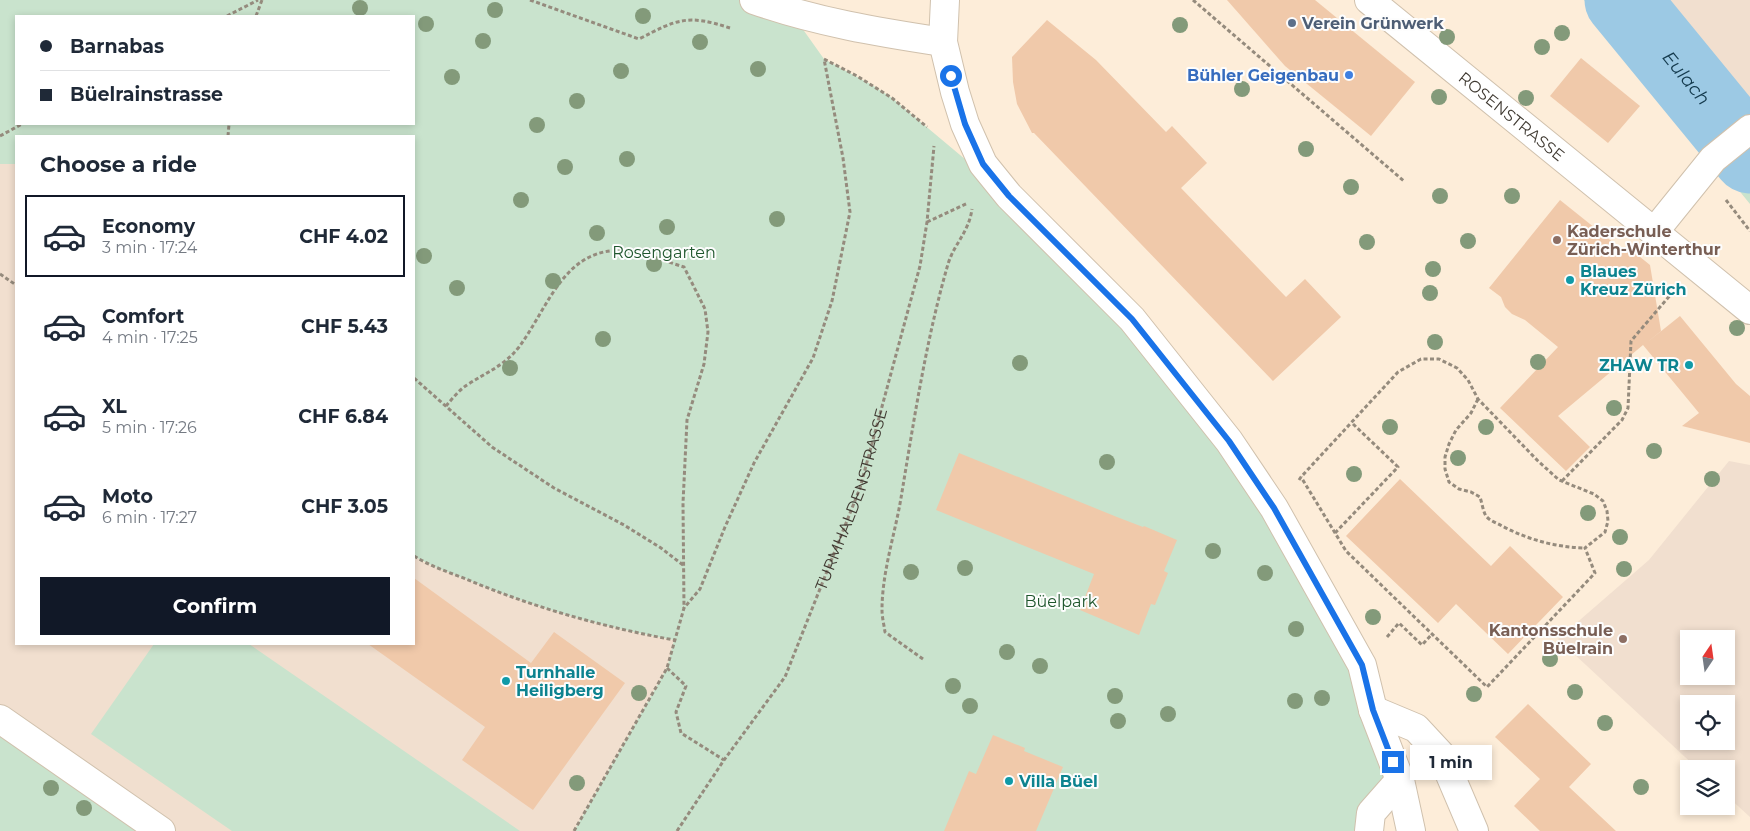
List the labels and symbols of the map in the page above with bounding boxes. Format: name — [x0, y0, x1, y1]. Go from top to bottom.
place label: Verein Grünwerk — [1301, 14, 1444, 33]
marker: Verein Grünwerk — [1286, 17, 1298, 29]
water label: Eulach — [1658, 47, 1715, 110]
route start — [940, 65, 962, 87]
place label: Bühler Geigenbau — [1187, 66, 1339, 85]
street label: ROSENSTRASSE — [1455, 67, 1569, 165]
marker: Bühler Geigenbau — [1343, 69, 1355, 81]
place label: Kaderschule Zürich-Winterthur — [1567, 222, 1721, 259]
marker: Kaderschule Zürich-Winterthur — [1551, 234, 1563, 246]
park label: Rosengarten — [612, 243, 716, 262]
place label: Blaues Kreuz Zürich — [1580, 262, 1687, 299]
marker: Blaues Kreuz Zürich — [1564, 274, 1576, 286]
place label: ZHAW TR — [1599, 356, 1679, 375]
marker: ZHAW TR — [1683, 359, 1695, 371]
street label: TURMHALDENSTRASSE — [811, 406, 891, 593]
park label: Büelpark — [1025, 592, 1098, 611]
place label: Kantonsschule Büelrain — [1489, 621, 1613, 658]
north arrow — [1680, 630, 1735, 685]
marker: Kantonsschule Büelrain — [1617, 633, 1629, 645]
place label: Turnhalle Heiligberg — [516, 663, 604, 700]
marker: Turnhalle Heiligberg — [500, 675, 512, 687]
callout: 1 min — [1410, 744, 1493, 780]
route end — [1382, 751, 1404, 773]
place label: Villa Büel — [1018, 772, 1098, 791]
marker: Villa Büel — [1003, 775, 1015, 787]

